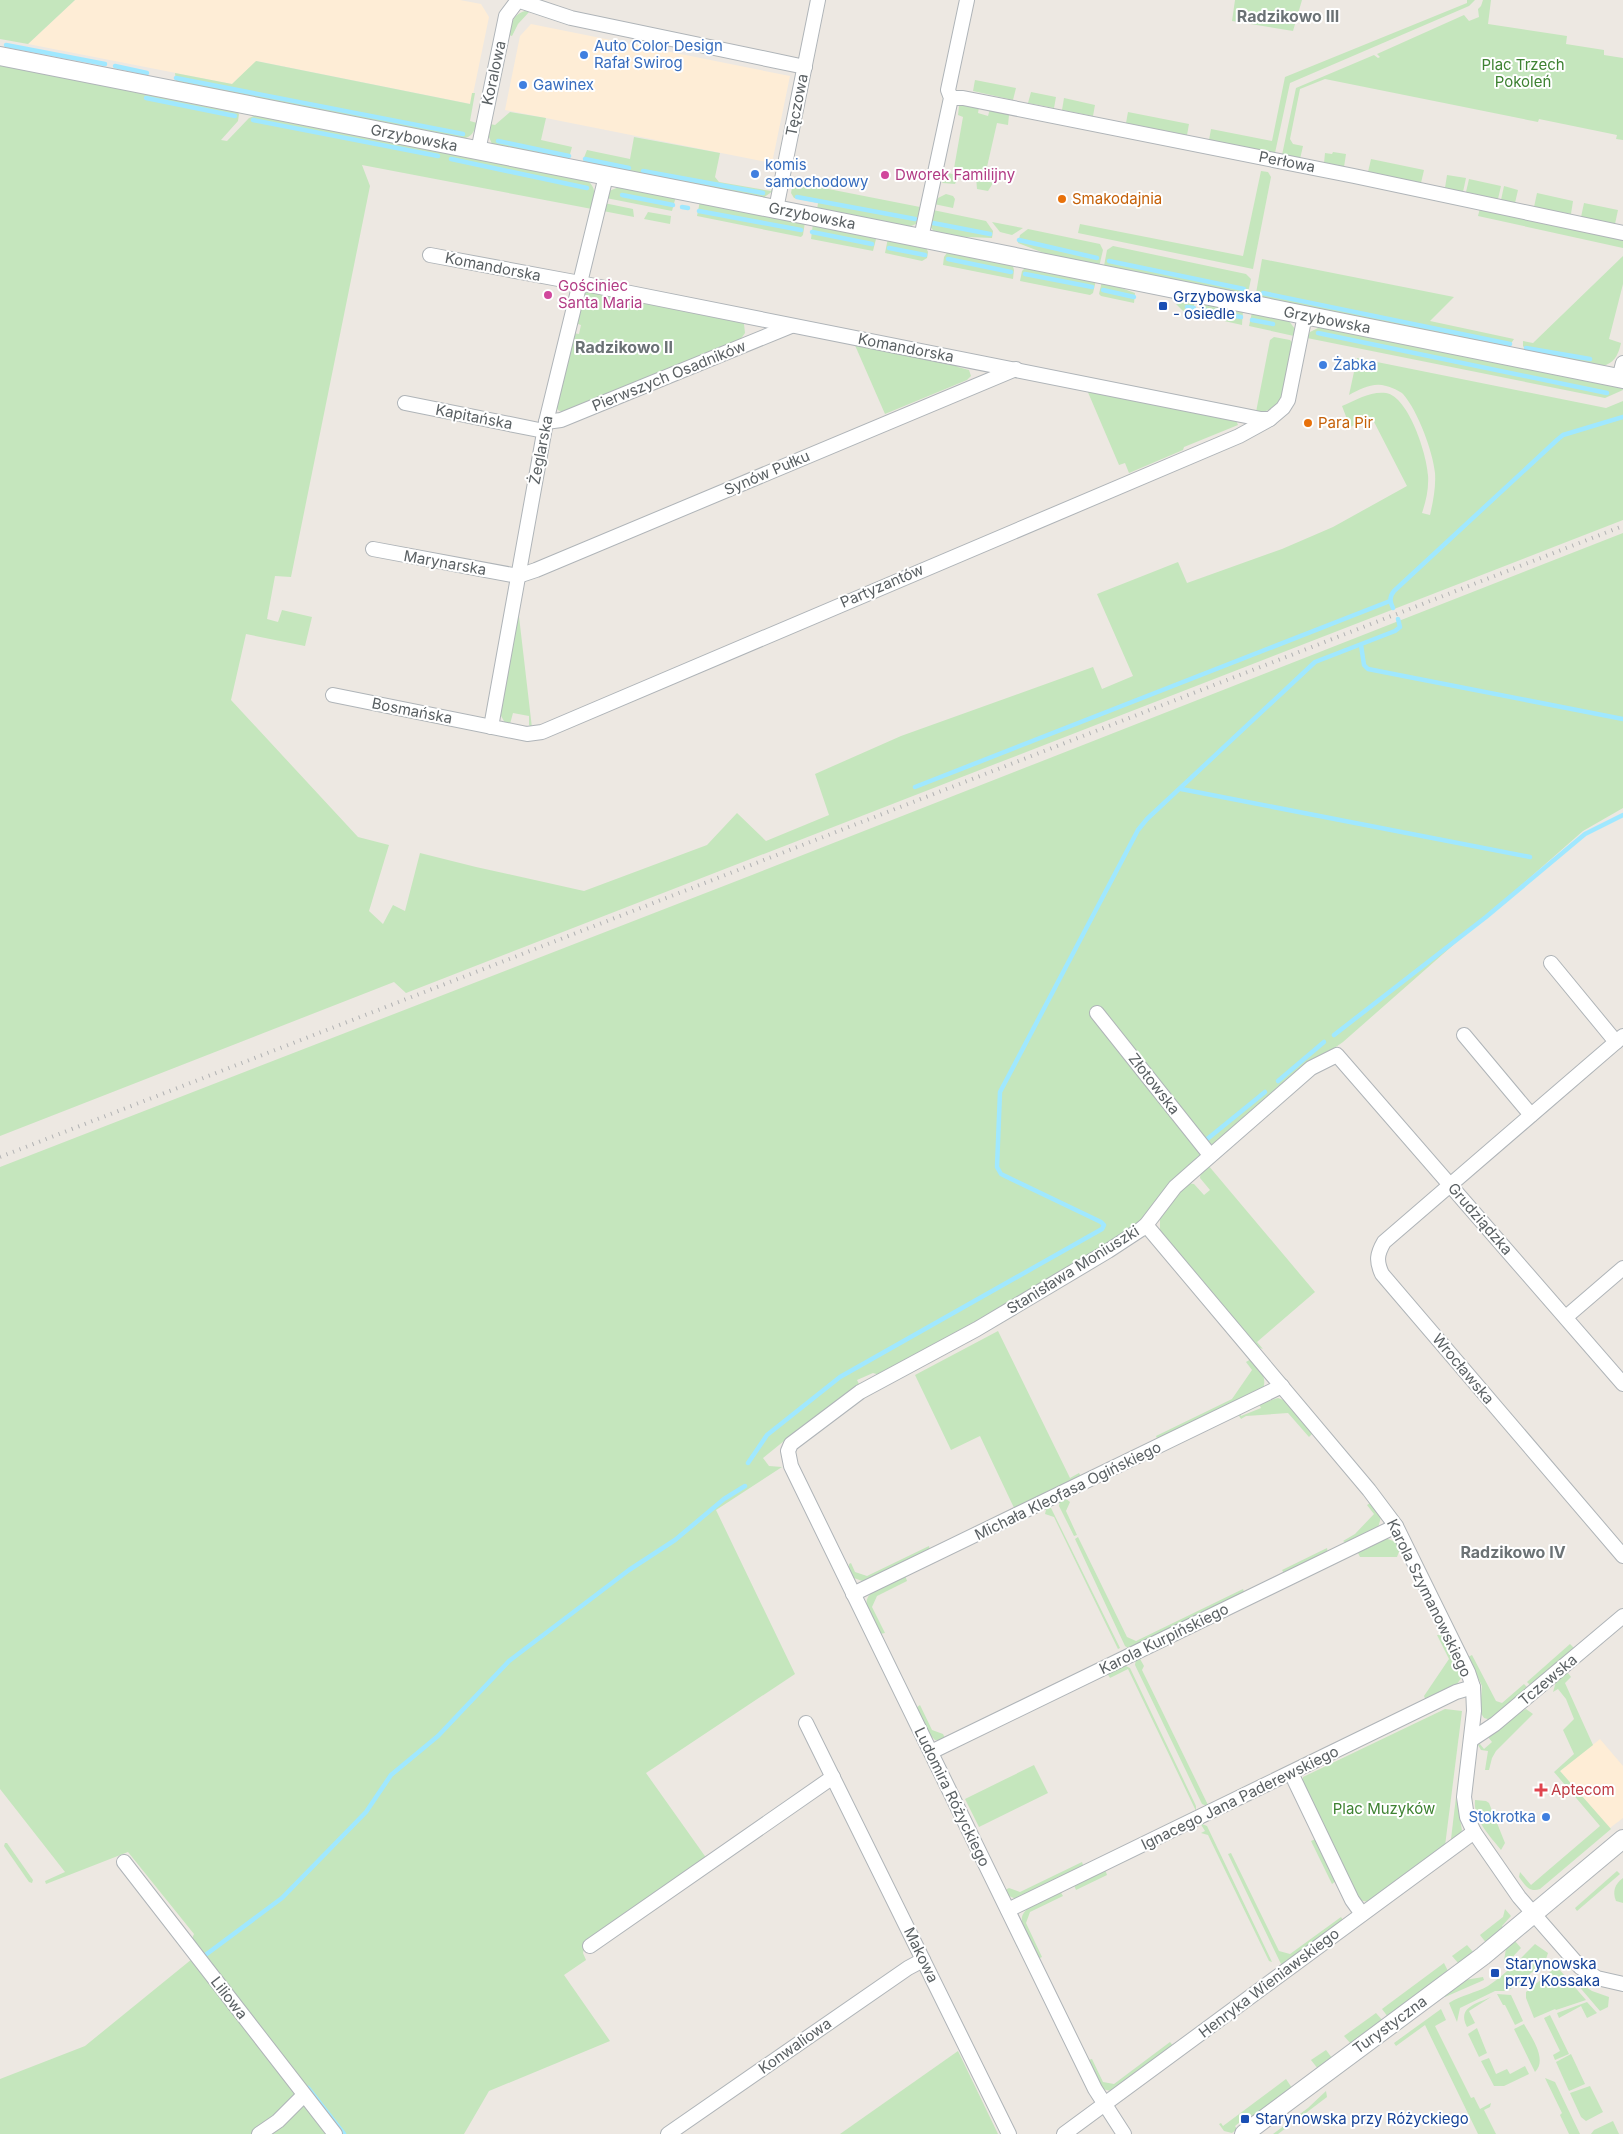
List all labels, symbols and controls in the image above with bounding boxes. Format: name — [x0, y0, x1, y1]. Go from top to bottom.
district label: Radzikowo III — [1237, 6, 1339, 26]
place label: Auto Color Design Rafał Swirog — [594, 36, 723, 72]
street label: Koralowa — [477, 39, 510, 107]
marker: Auto Color Design Rafał Swirog — [578, 49, 590, 61]
park label: Plac Trzech Pokoleń — [1481, 55, 1565, 91]
street label: Tęczowa — [781, 72, 812, 138]
place label: Gawinex — [533, 75, 594, 94]
marker: Gawinex — [517, 79, 529, 91]
street label: Grzybowska — [369, 120, 459, 155]
street label: Perłowa — [1257, 147, 1317, 176]
place label: komis samochodowy — [765, 155, 869, 191]
place label: Dworek Familijny — [895, 165, 1016, 184]
marker: komis samochodowy — [749, 168, 761, 180]
marker: Dworek Familijny — [879, 169, 891, 181]
place label: Smakodajnia — [1072, 189, 1162, 208]
marker: Smakodajnia — [1056, 193, 1068, 205]
street label: Grzybowska — [767, 198, 857, 233]
street label: Komandorska — [444, 248, 543, 285]
place label: Gościniec Santa Maria — [558, 276, 642, 312]
place label: Grzybowska - osiedle — [1173, 287, 1261, 323]
marker: Gościniec Santa Maria — [542, 289, 554, 301]
marker: Grzybowska - osiedle — [1157, 300, 1169, 312]
street label: Grzybowska — [1282, 302, 1372, 337]
street label: Komandorska — [857, 329, 956, 366]
street label: Pierwszych Osadników — [589, 336, 749, 415]
district label: Radzikowo II — [575, 337, 673, 357]
place label: Żabka — [1333, 355, 1377, 374]
marker: Żabka — [1317, 359, 1329, 371]
street label: Kapitańska — [434, 400, 514, 433]
place label: Para Pir — [1318, 413, 1374, 432]
street label: Żeglarska — [525, 414, 556, 486]
marker: Para Pir — [1302, 417, 1314, 429]
street label: Synów Pułku — [721, 446, 813, 499]
street label: Marynarska — [402, 546, 488, 579]
street label: Partyzantów — [837, 559, 926, 612]
street label: Bosmańska — [370, 693, 454, 728]
street label: Złotowska — [1125, 1049, 1184, 1118]
street label: Grudziądzka — [1444, 1179, 1517, 1259]
street label: Stanisława Moniuszki — [1003, 1221, 1142, 1318]
street label: Wrocławska — [1428, 1330, 1498, 1408]
street label: Michała Kleofasa Ogińskiego — [972, 1437, 1164, 1544]
street label: Karola Szymanowskiego — [1383, 1516, 1476, 1680]
district label: Radzikowo IV — [1460, 1542, 1566, 1562]
street label: Karola Kurpińskiego — [1096, 1599, 1232, 1678]
street label: Tczewska — [1515, 1650, 1581, 1709]
street label: Ludomira Różyckiego — [910, 1724, 994, 1870]
street label: Ignacego Jana Paderewskiego — [1138, 1741, 1342, 1854]
place label: Aptecom — [1551, 1780, 1615, 1799]
marker: Aptecom — [1535, 1784, 1547, 1796]
park label: Plac Muzyków — [1333, 1799, 1435, 1818]
place label: Stokrotka — [1468, 1807, 1536, 1826]
marker: Stokrotka — [1540, 1811, 1552, 1823]
street label: Makowa — [900, 1924, 943, 1986]
street label: Henryka Wieniawskiego — [1195, 1924, 1343, 2042]
place label: Starynowska przy Kossaka — [1505, 1954, 1600, 1990]
marker: Starynowska przy Kossaka — [1489, 1967, 1501, 1979]
street label: Liliowa — [207, 1973, 252, 2023]
street label: Turystyczna — [1349, 1991, 1430, 2058]
street label: Konwaliowa — [755, 2014, 835, 2078]
place label: Starynowska przy Różyckiego — [1255, 2109, 1469, 2128]
marker: Starynowska przy Różyckiego — [1239, 2113, 1251, 2125]

